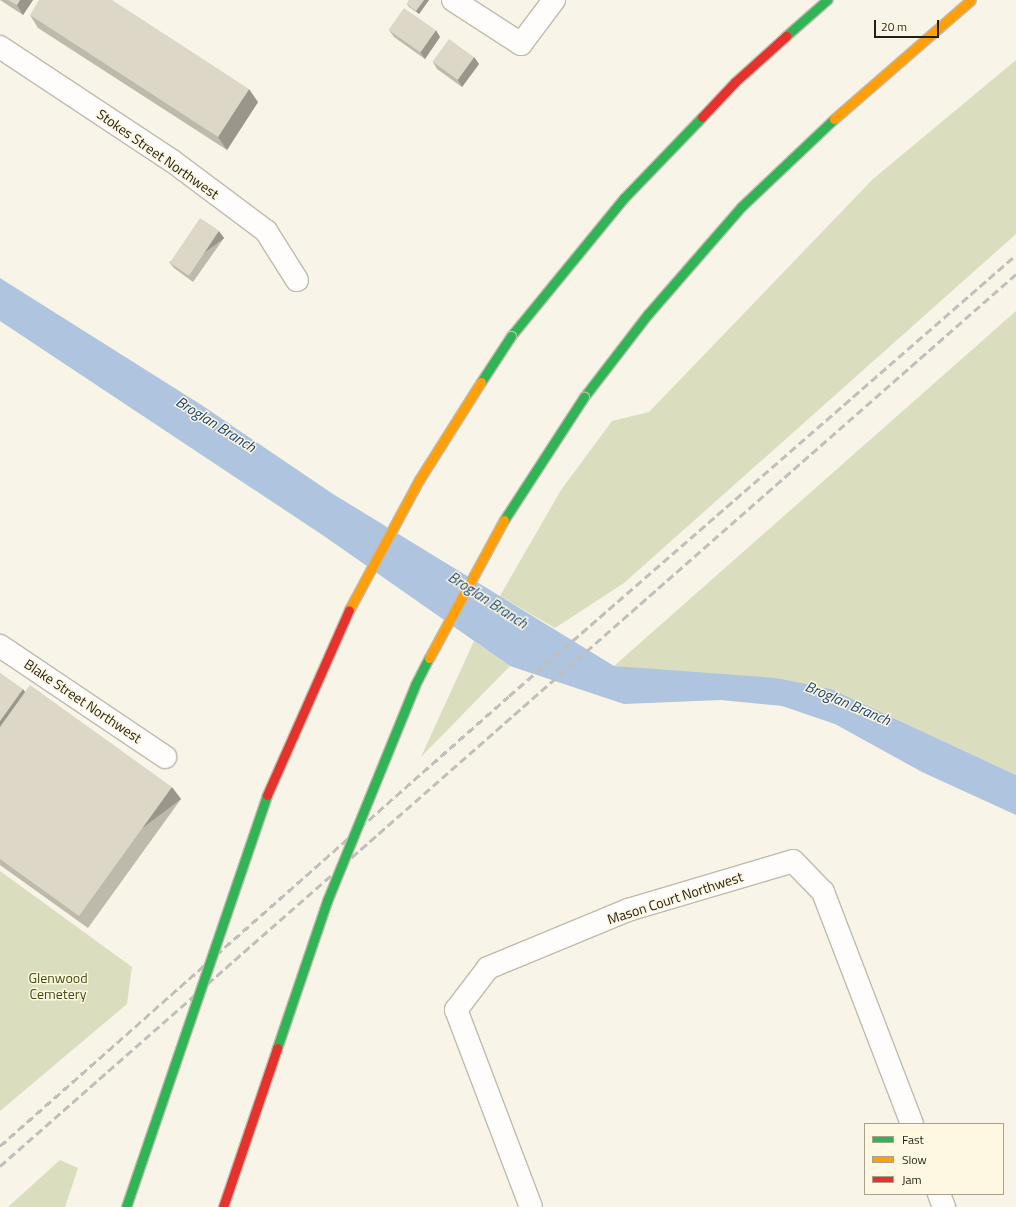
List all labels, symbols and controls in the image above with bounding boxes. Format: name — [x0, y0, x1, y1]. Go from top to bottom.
scale bar — [876, 12, 941, 38]
text: 20 m — [881, 17, 907, 36]
street label: Stokes Street Northwest — [94, 105, 222, 203]
water label: Broglan Branch — [173, 392, 259, 456]
water label: Broglan Branch — [445, 568, 531, 632]
street label: Blake Street Northwest — [21, 656, 145, 746]
water label: Broglan Branch — [803, 677, 893, 729]
street label: Mason Court Northwest — [605, 868, 745, 928]
park label: Glenwood Cemetery — [28, 970, 88, 1002]
legend — [864, 1123, 1004, 1195]
text: Fast — [902, 1130, 924, 1149]
text: Slow — [902, 1150, 927, 1169]
text: Jam — [902, 1170, 922, 1189]

